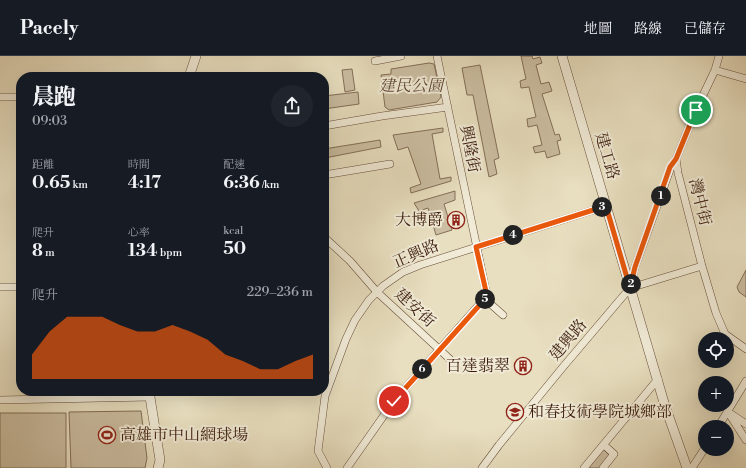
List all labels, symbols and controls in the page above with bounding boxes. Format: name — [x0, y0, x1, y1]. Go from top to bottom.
text: Pacely — [20, 16, 79, 40]
text: 地圖 — [584, 20, 612, 38]
text: 路線 — [634, 20, 662, 38]
text: 已儲存 — [684, 20, 726, 38]
park label: 建民公園 — [379, 76, 446, 96]
text: 晨跑 — [32, 84, 76, 111]
button: share — [271, 85, 313, 127]
pin — [679, 93, 713, 127]
icon: arrive — [685, 99, 707, 121]
text: 09:03 — [32, 113, 67, 129]
street label: 興隆街 — [456, 124, 484, 174]
street label: 建工路 — [591, 130, 623, 182]
text: 距離 — [32, 158, 54, 172]
text: 時間 — [128, 158, 150, 172]
text: 配速 — [223, 158, 245, 172]
text: 0.65 — [32, 172, 70, 194]
text: 4:17 — [128, 172, 161, 194]
text: 6:36 — [223, 172, 260, 194]
street label: 灣中街 — [684, 176, 716, 228]
text: km — [70, 178, 88, 192]
text: /km — [260, 178, 279, 192]
pin: 1 — [651, 186, 671, 206]
text: 1 — [658, 189, 664, 203]
pin: 3 — [592, 197, 612, 217]
text: 3 — [599, 200, 605, 214]
place label: 大博爵 — [395, 210, 443, 230]
building icon: 大博爵 — [446, 210, 466, 230]
text: kcal — [223, 224, 243, 238]
pin: 4 — [503, 225, 523, 245]
text: 爬升 — [32, 226, 54, 240]
text: 心率 — [128, 226, 150, 240]
text: 4 — [509, 228, 517, 242]
street label: 正興路 — [390, 235, 442, 273]
text: 50 — [223, 238, 246, 260]
text: 8 — [32, 240, 43, 262]
text: 134 — [128, 240, 158, 262]
text: m — [43, 246, 55, 260]
text: bpm — [158, 246, 182, 260]
pin: 2 — [621, 274, 641, 294]
text: 2 — [628, 277, 634, 291]
text: 229–236 m — [247, 284, 313, 300]
street label: 建安街 — [391, 284, 439, 332]
text: 爬升 — [32, 287, 58, 303]
pin: 5 — [475, 289, 495, 309]
text: 5 — [482, 292, 488, 306]
street label: 建興路 — [545, 315, 591, 365]
map controls — [698, 332, 734, 456]
button: locate — [698, 332, 734, 368]
place label: 百達翡翠 — [446, 356, 510, 376]
building icon: 百達翡翠 — [513, 356, 533, 376]
pin: 6 — [412, 359, 432, 379]
text: 6 — [419, 362, 425, 376]
button: + — [698, 376, 734, 412]
pin — [377, 384, 411, 418]
icon: check — [383, 390, 405, 412]
school or university icon: 和春技術學院城鄉部 — [505, 402, 525, 422]
place label: 和春技術學院城鄉部 — [528, 402, 672, 422]
button: − — [698, 420, 734, 456]
sports icon: 高雄市中山網球場 — [97, 425, 117, 445]
place label: 高雄市中山網球場 — [120, 425, 248, 445]

